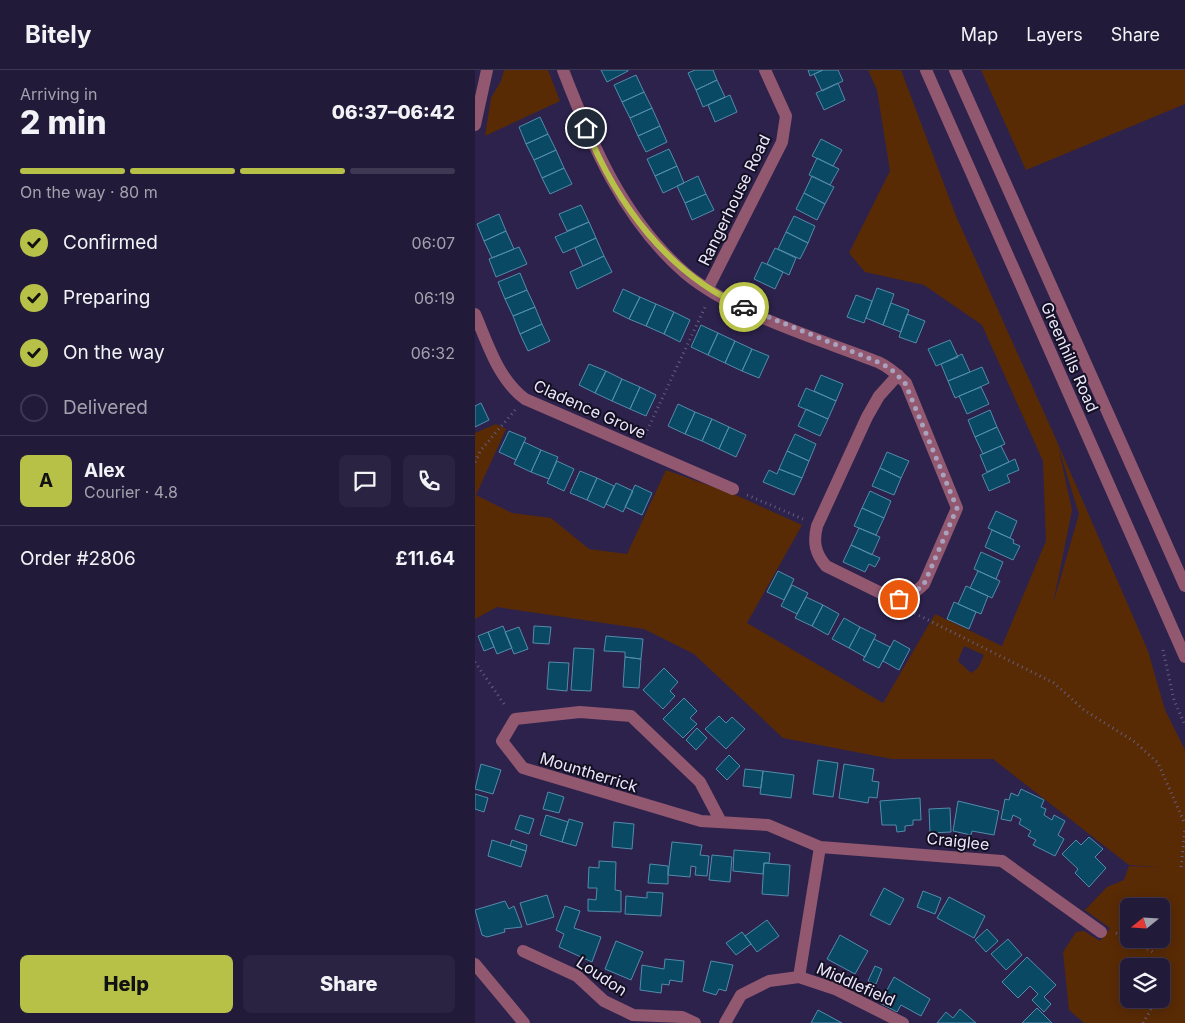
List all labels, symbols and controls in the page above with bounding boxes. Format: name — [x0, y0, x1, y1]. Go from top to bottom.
text: Bitely — [25, 20, 91, 49]
text: Map — [961, 24, 998, 45]
text: Layers — [1026, 24, 1083, 45]
text: Share — [1111, 24, 1160, 45]
text: Arriving in — [20, 84, 97, 104]
text: 06:37–06:42 — [332, 101, 455, 124]
text: 2 min — [20, 103, 106, 142]
pin — [565, 107, 607, 149]
icon: home — [572, 114, 600, 142]
street label: Rangerhouse Road — [694, 131, 774, 269]
text: On the way · 80 m — [20, 182, 158, 202]
icon: check — [20, 229, 48, 257]
text: Confirmed — [63, 231, 158, 254]
text: 06:07 — [412, 233, 455, 253]
courier — [719, 282, 769, 332]
icon: check — [20, 284, 48, 312]
text: Preparing — [63, 286, 150, 309]
text: 06:19 — [414, 288, 455, 308]
icon: car — [730, 293, 758, 321]
street label: Greenhills Road — [1037, 299, 1103, 415]
icon: check — [20, 339, 48, 367]
text: On the way — [63, 341, 165, 364]
text: 06:32 — [411, 343, 455, 363]
street label: Cladence Grove — [531, 375, 649, 443]
text: Delivered — [63, 396, 148, 419]
button: chat — [339, 455, 391, 507]
button: phone — [403, 455, 455, 507]
text: Alex — [84, 459, 125, 482]
text: A — [39, 469, 53, 492]
text: Courier · 4.8 — [84, 482, 178, 502]
text: Order #2806 — [20, 547, 136, 570]
text: £11.64 — [396, 547, 455, 570]
pin — [878, 578, 920, 620]
icon: bag — [885, 585, 913, 613]
street label: Mountherrick — [538, 748, 641, 796]
street label: Craiglee — [926, 828, 990, 854]
north arrow — [1120, 898, 1170, 948]
map controls — [1120, 898, 1170, 1008]
street label: Loudon — [573, 952, 631, 1000]
button: Help — [20, 955, 233, 1013]
button: Share — [243, 955, 455, 1013]
street label: Middlefield — [814, 958, 898, 1010]
button: layers — [1120, 958, 1170, 1008]

